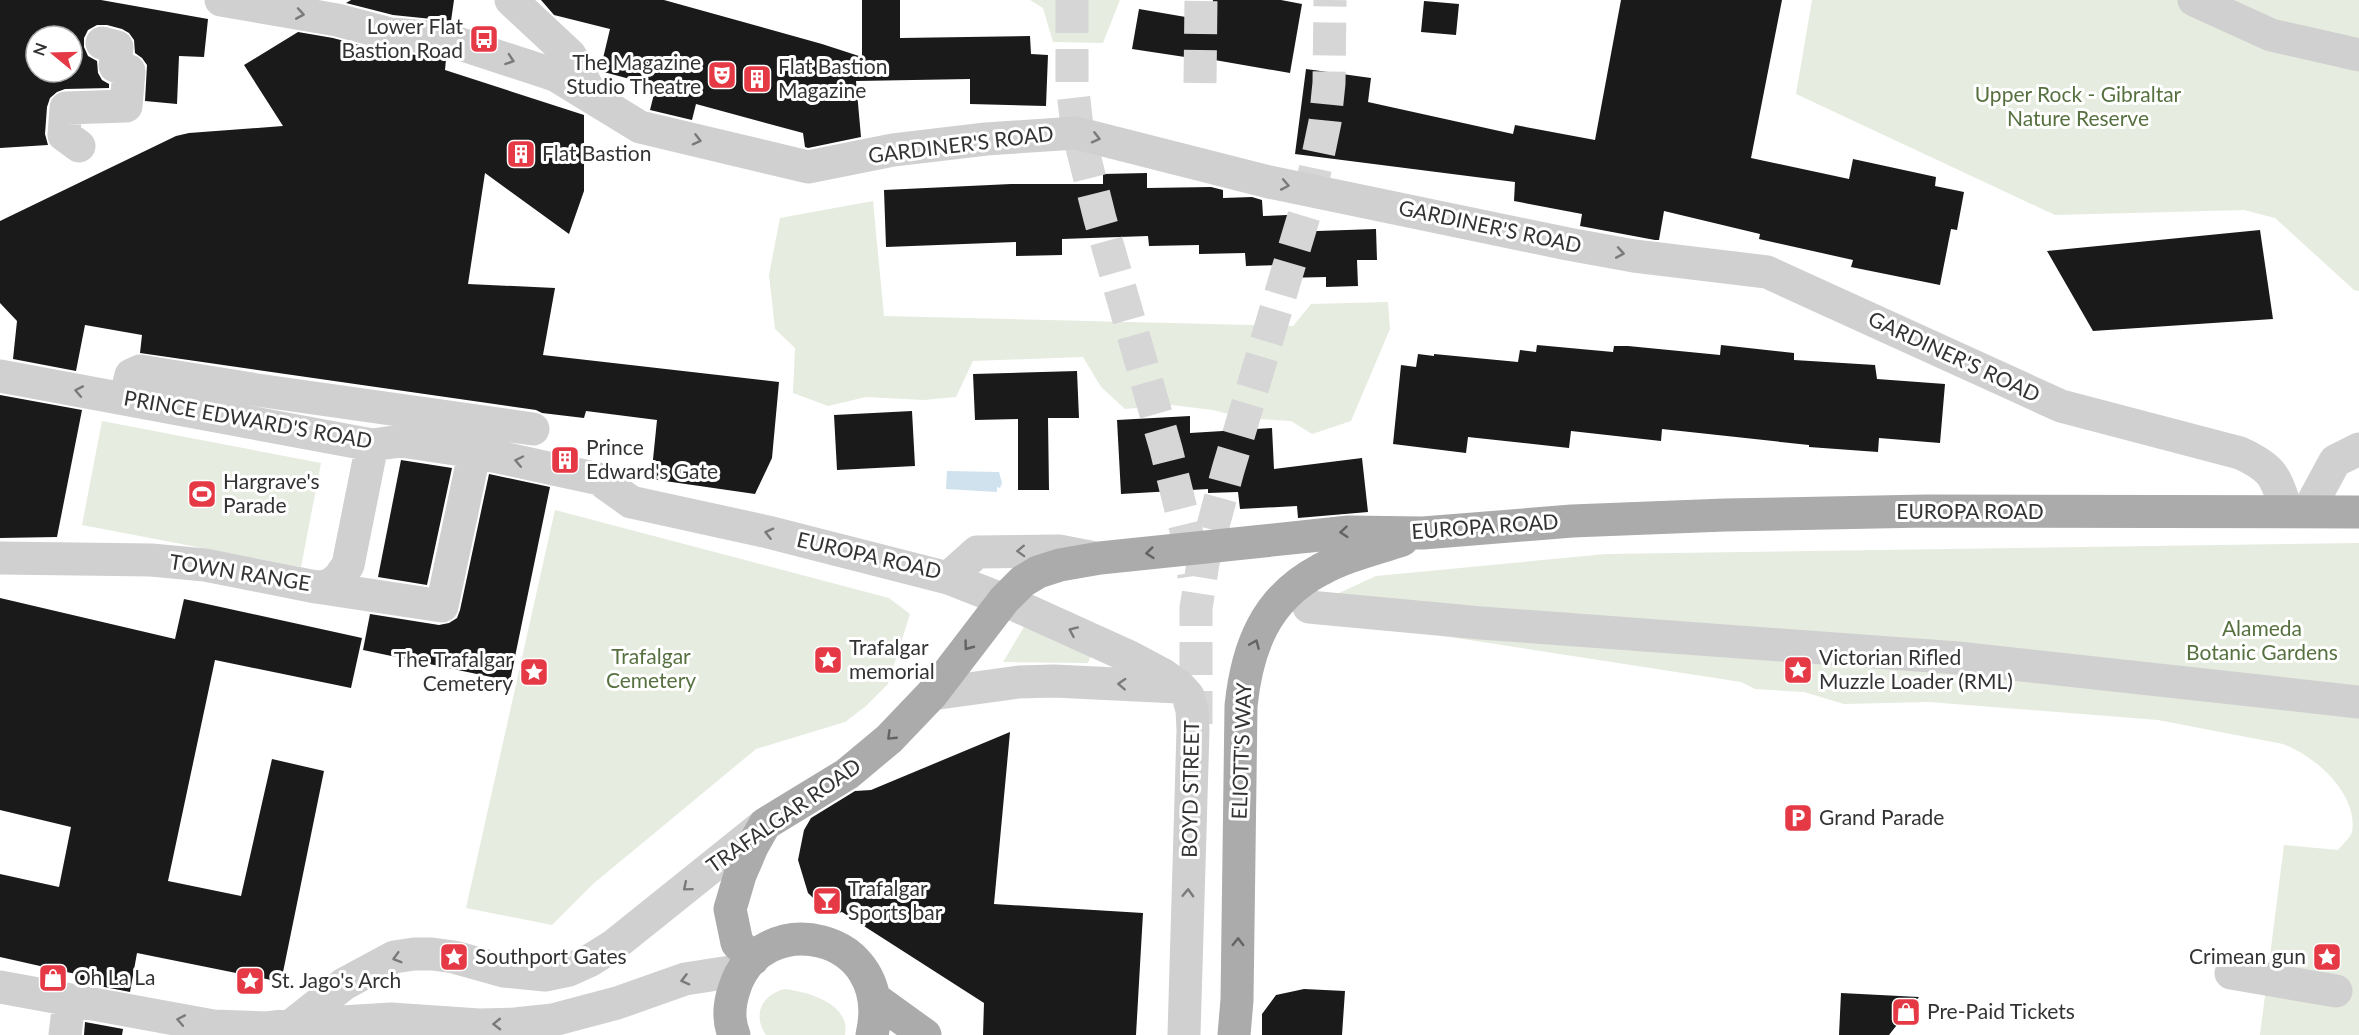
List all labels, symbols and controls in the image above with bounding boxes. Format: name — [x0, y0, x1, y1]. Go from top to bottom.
one-way arrow — [294, 7, 304, 20]
place label: Lower Flat Bastion Road — [342, 13, 463, 62]
bus stop icon: Lower Flat Bastion Road — [468, 23, 500, 55]
north arrow — [24, 24, 84, 84]
text: N — [28, 40, 50, 58]
place label: The Magazine Studio Theatre — [566, 49, 701, 98]
one-way arrow — [504, 52, 515, 65]
place label: Flat Bastion Magazine — [778, 53, 887, 102]
theatre icon: The Magazine Studio Theatre — [706, 59, 738, 91]
building icon: Flat Bastion Magazine — [741, 63, 773, 95]
park label: Upper Rock - Gibraltar Nature Reserve — [1975, 81, 2182, 130]
street label: GARDINER'S ROAD — [867, 120, 1055, 167]
one-way arrow — [1090, 130, 1100, 143]
one-way arrow — [692, 133, 702, 146]
building icon: Flat Bastion — [505, 138, 537, 170]
place label: Flat Bastion — [542, 140, 651, 165]
one-way arrow — [1279, 178, 1289, 191]
street label: GARDINER'S ROAD — [1397, 194, 1584, 257]
one-way arrow — [1614, 246, 1624, 259]
street label: GARDINER'S ROAD — [1865, 305, 2044, 406]
street label: PRINCE EDWARD'S ROAD — [122, 384, 374, 453]
one-way arrow — [74, 385, 84, 398]
place label: Prince Edward's Gate — [586, 434, 718, 483]
building icon: Prince Edward's Gate — [549, 444, 581, 476]
one-way arrow — [514, 455, 524, 468]
place label: Hargrave's Parade — [223, 468, 320, 517]
sports icon: Hargrave's Parade — [186, 478, 218, 510]
street label: EUROPA ROAD — [1896, 498, 2044, 523]
street label: EUROPA ROAD — [1410, 508, 1559, 543]
street label: EUROPA ROAD — [795, 526, 944, 583]
one-way arrow — [1339, 526, 1348, 539]
one-way arrow — [764, 527, 774, 540]
one-way arrow — [1017, 545, 1026, 557]
one-way arrow — [1146, 546, 1155, 559]
street label: TOWN RANGE — [168, 548, 312, 595]
park label: Alameda Botanic Gardens — [2186, 615, 2338, 664]
one-way arrow — [1068, 626, 1079, 638]
place label: Trafalgar memorial — [849, 634, 935, 683]
one-way arrow — [1247, 639, 1259, 650]
one-way arrow — [965, 640, 976, 651]
park label: Trafalgar Cemetery — [606, 643, 696, 692]
place icon: Trafalgar memorial — [812, 644, 844, 676]
place label: Victorian Rifled Muzzle Loader (RML) — [1819, 644, 2013, 693]
place label: The Trafalgar Cemetery — [394, 646, 513, 695]
place icon: Victorian Rifled Muzzle Loader (RML) — [1782, 654, 1814, 686]
place icon: The Trafalgar Cemetery — [518, 656, 550, 688]
one-way arrow — [1117, 678, 1126, 691]
street label: ELIOTT'S WAY — [1226, 681, 1255, 820]
street label: BOYD STREET — [1176, 719, 1203, 858]
one-way arrow — [888, 729, 898, 740]
street label: TRAFALGAR ROAD — [701, 752, 865, 877]
parking icon: Grand Parade — [1782, 802, 1814, 834]
place label: Grand Parade — [1819, 804, 1944, 829]
place label: Trafalgar Sports bar — [848, 875, 943, 924]
one-way arrow — [683, 880, 694, 891]
bar icon: Trafalgar Sports bar — [811, 885, 843, 917]
one-way arrow — [1182, 888, 1195, 897]
one-way arrow — [1232, 937, 1244, 946]
place icon: Southport Gates — [438, 941, 470, 973]
place icon: Crimean gun — [2311, 941, 2343, 973]
place label: Southport Gates — [475, 943, 627, 968]
place label: Crimean gun — [2189, 943, 2306, 968]
one-way arrow — [392, 951, 403, 963]
shop icon: Oh La La — [37, 962, 69, 994]
place label: Oh La La — [74, 964, 156, 989]
place icon: St. Jago's Arch — [234, 965, 266, 997]
place label: St. Jago's Arch — [271, 967, 401, 992]
one-way arrow — [680, 972, 690, 985]
shop icon: Pre-Paid Tickets — [1890, 996, 1922, 1028]
place label: Pre-Paid Tickets — [1927, 998, 2075, 1023]
one-way arrow — [177, 1014, 187, 1027]
one-way arrow — [492, 1018, 501, 1030]

